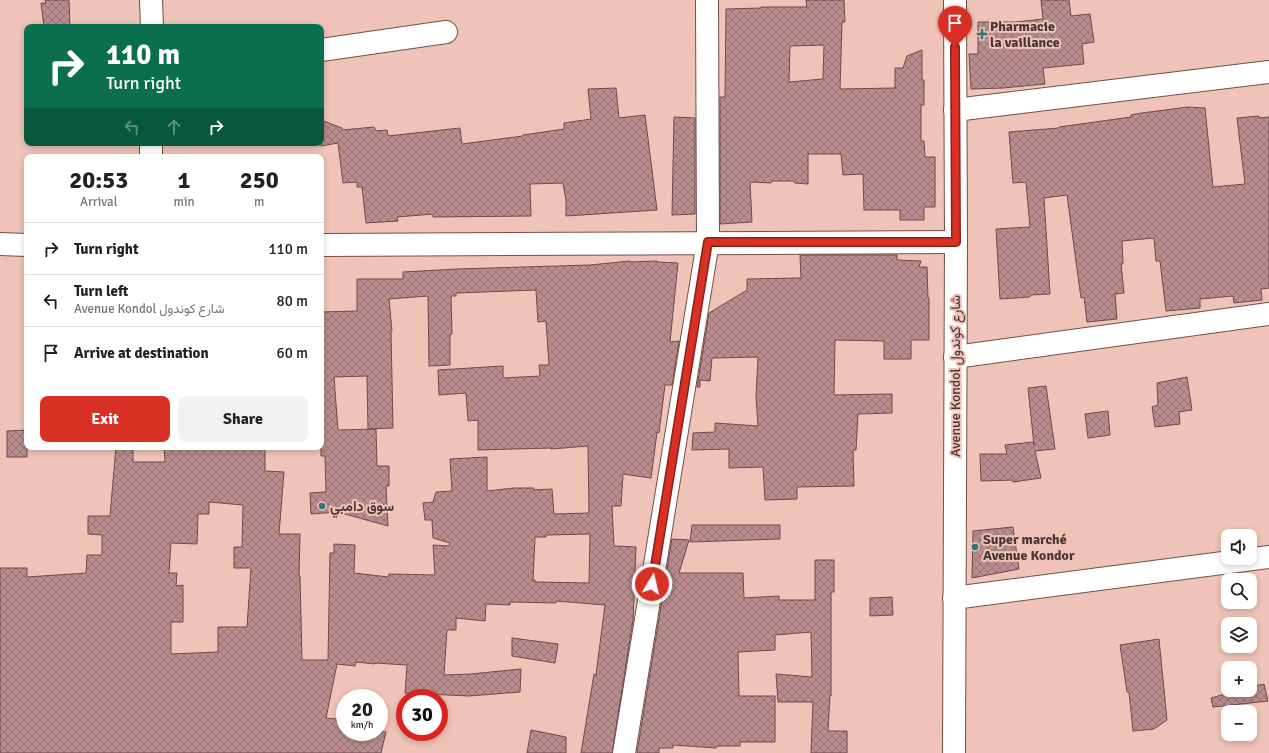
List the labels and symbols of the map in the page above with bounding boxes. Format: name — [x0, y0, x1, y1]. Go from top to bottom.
pin — [938, 6, 972, 47]
place label: Pharmacie la vaillance — [990, 18, 1060, 51]
marker: Pharmacie la vaillance — [977, 29, 987, 39]
street label: Avenue Kondol شارع كوندول — [947, 295, 966, 457]
place label: سوق دامبي — [330, 498, 394, 518]
marker: سوق دامبي — [317, 501, 327, 511]
place label: Super marché Avenue Kondor — [983, 531, 1075, 564]
marker: Super marché Avenue Kondor — [970, 542, 980, 552]
position arrow — [631, 563, 673, 605]
speed limit sign: 30 — [396, 689, 448, 741]

